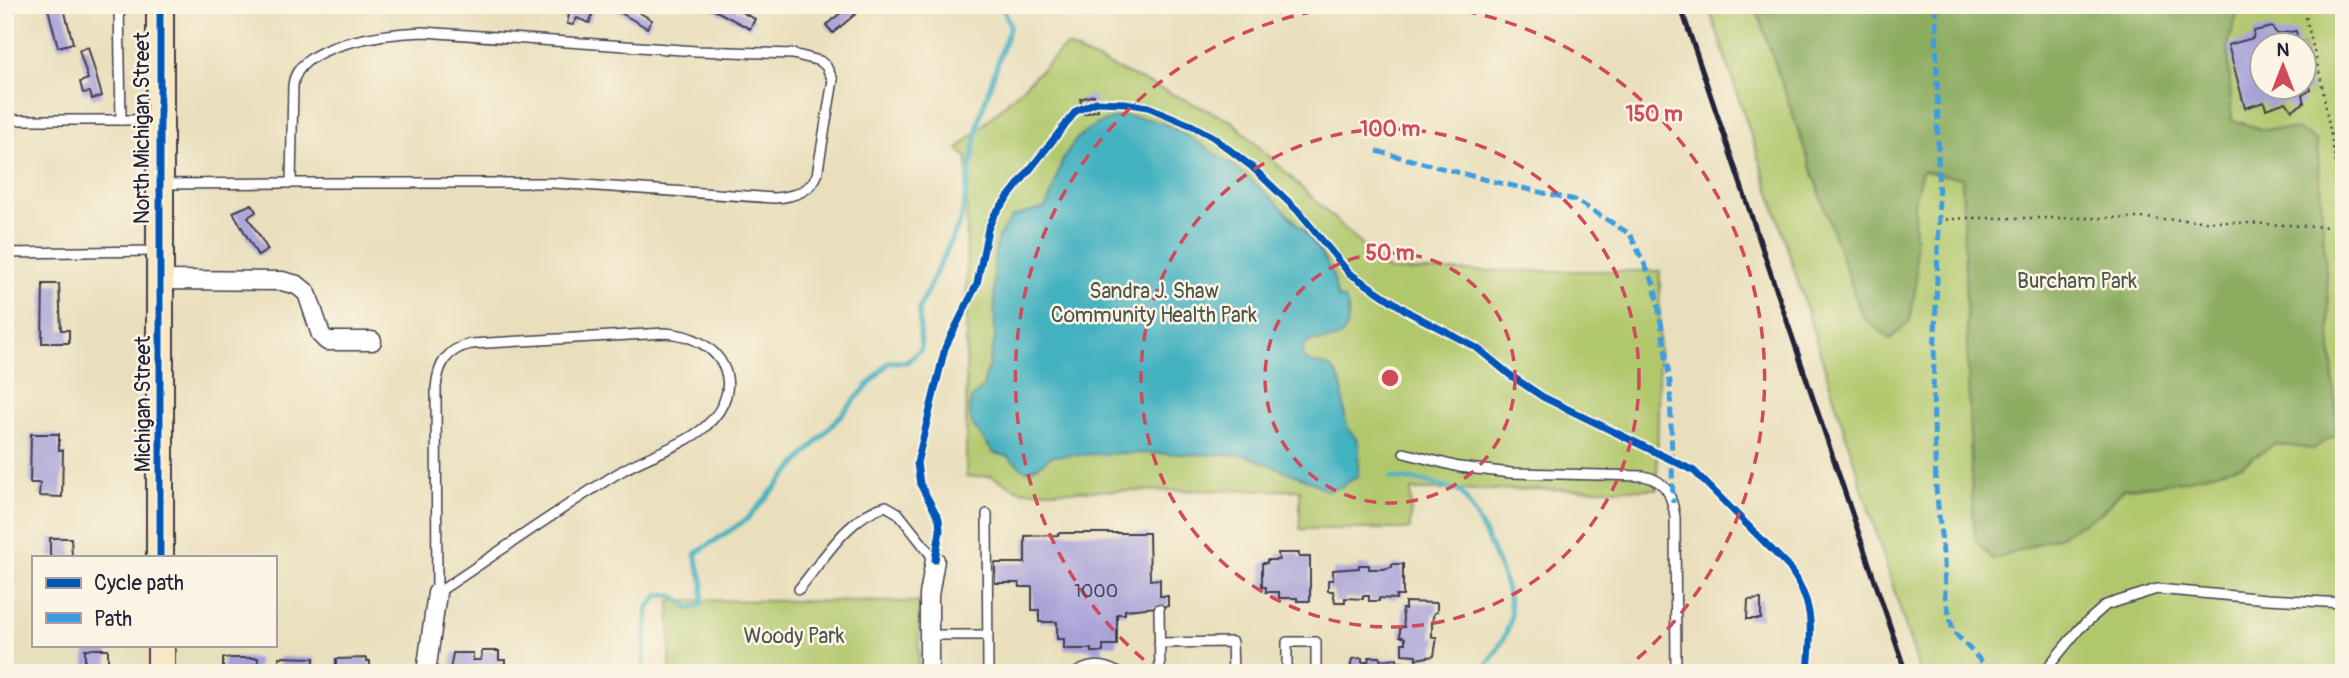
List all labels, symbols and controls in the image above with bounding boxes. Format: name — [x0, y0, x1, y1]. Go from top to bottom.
street label: North Michigan Street — [129, 31, 156, 224]
north arrow — [2248, 32, 2318, 102]
text: N — [2277, 38, 2290, 62]
text: 150 m — [1625, 101, 1683, 128]
text: 100 m — [1360, 116, 1420, 143]
text: 50 m — [1366, 240, 1415, 267]
park label: Burcham Park — [2017, 268, 2137, 295]
park label: Sandra J. Shaw Community Health Park — [1051, 278, 1257, 329]
street label: Michigan Street — [130, 335, 157, 472]
centre of rings — [1378, 366, 1402, 390]
legend — [32, 556, 276, 646]
text: Cycle path — [94, 570, 184, 597]
house number: 1000 — [1074, 580, 1118, 603]
text: Path — [94, 606, 132, 633]
park label: Woody Park — [743, 623, 845, 650]

